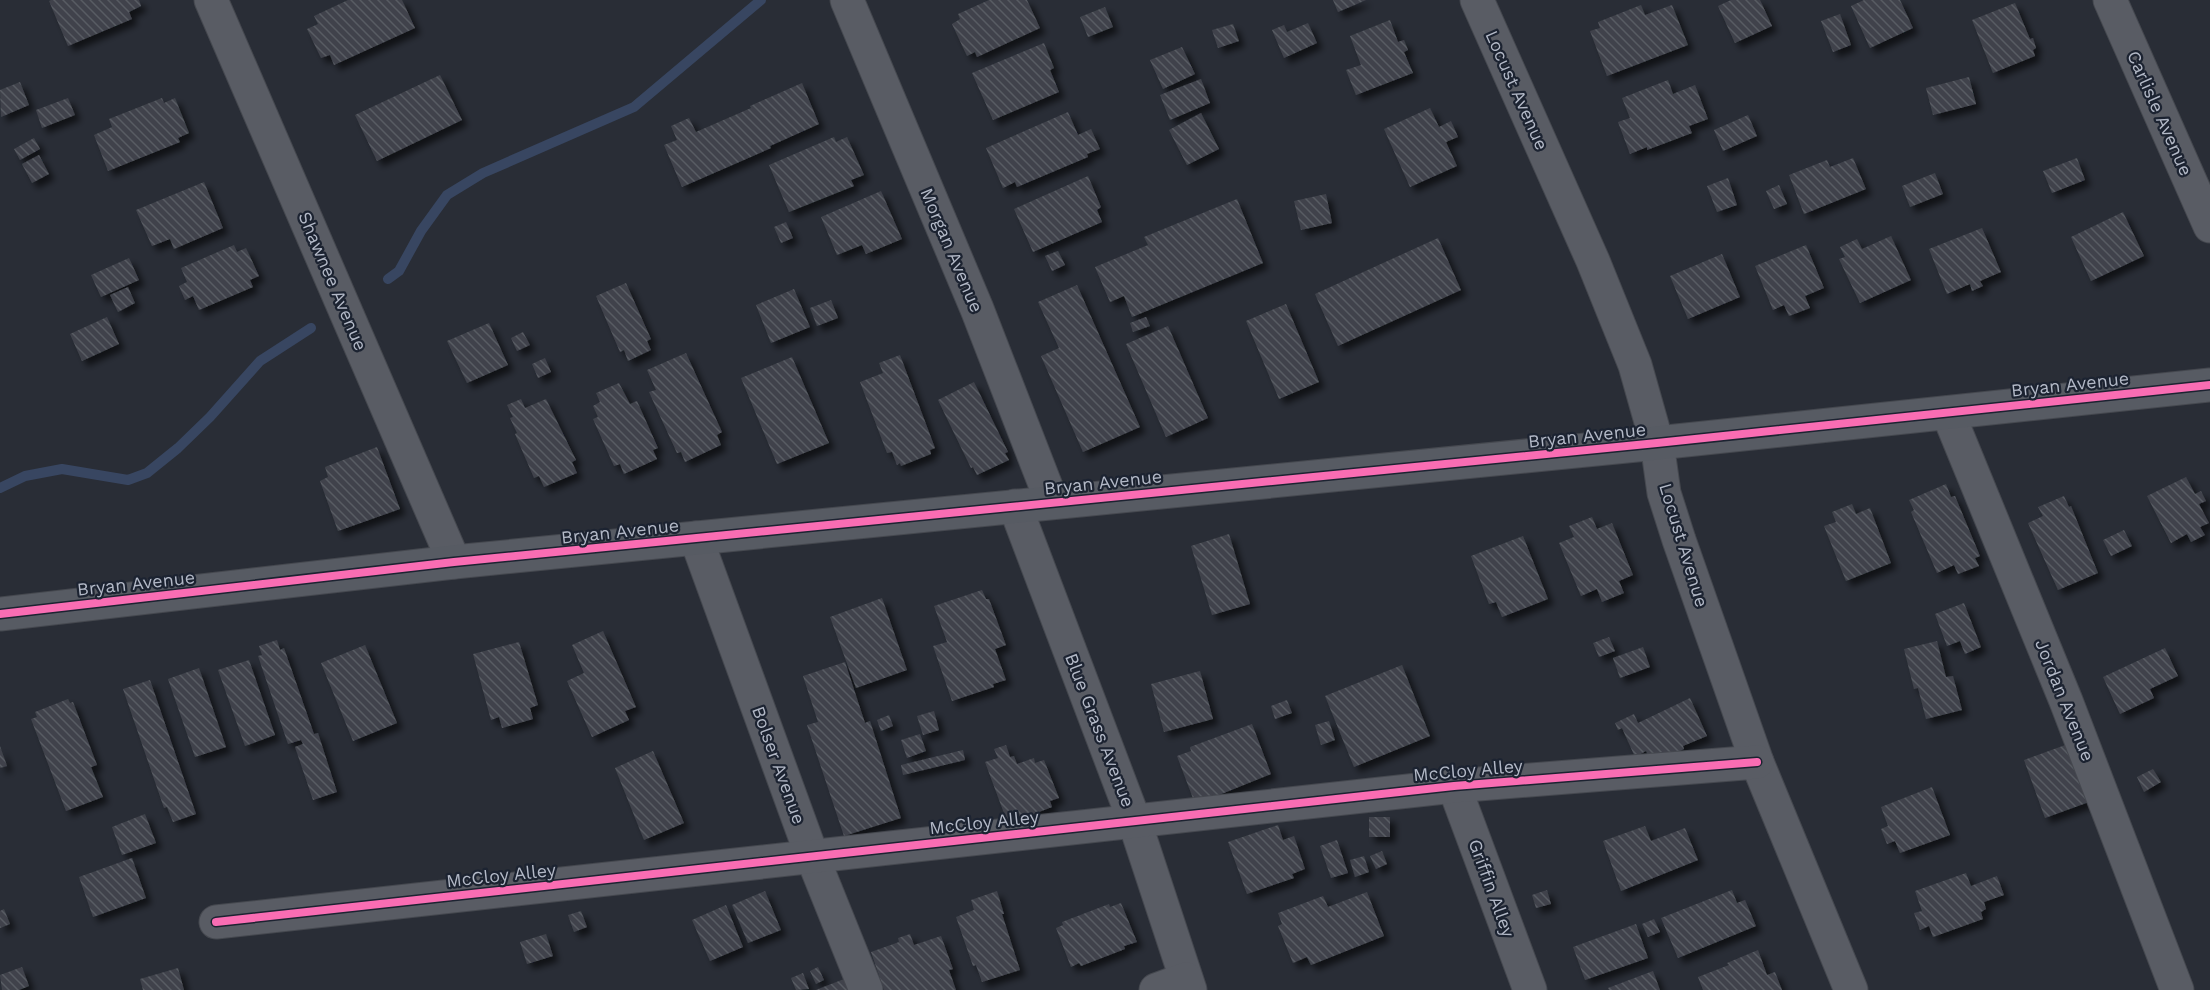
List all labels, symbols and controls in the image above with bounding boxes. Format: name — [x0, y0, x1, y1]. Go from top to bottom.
street label: Locust Avenue — [1481, 27, 1553, 153]
street label: Carlisle Avenue — [2123, 47, 2197, 179]
street label: Morgan Avenue — [916, 185, 988, 315]
street label: Shawnee Avenue — [294, 208, 372, 354]
street label: Bryan Avenue — [2010, 367, 2130, 401]
street label: Bryan Avenue — [1527, 418, 1647, 452]
street label: Bryan Avenue — [1043, 465, 1163, 499]
street label: Locust Avenue — [1655, 480, 1713, 610]
street label: Bryan Avenue — [560, 514, 680, 548]
street label: Bryan Avenue — [76, 566, 196, 600]
street label: Jordan Avenue — [2031, 636, 2099, 764]
street label: Blue Grass Avenue — [1061, 650, 1139, 810]
street label: Bolser Avenue — [748, 703, 810, 827]
street label: McCloy Alley — [1412, 755, 1524, 785]
street label: McCloy Alley — [928, 806, 1040, 838]
street label: Griffin Alley — [1465, 836, 1520, 941]
street label: McCloy Alley — [445, 859, 557, 891]

